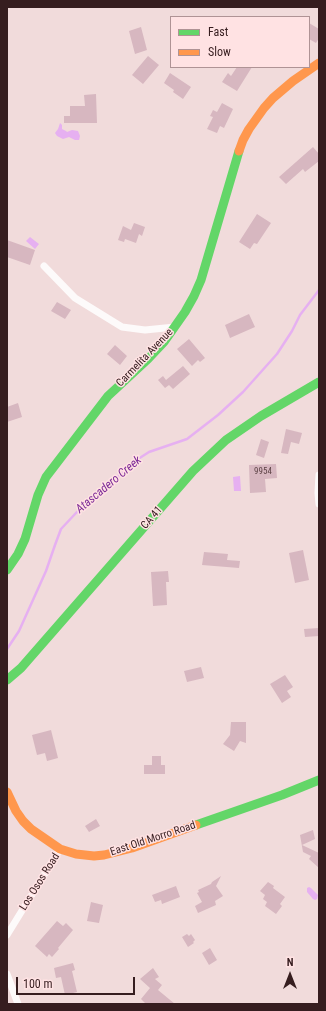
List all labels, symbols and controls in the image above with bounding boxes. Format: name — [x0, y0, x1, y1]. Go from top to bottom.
legend — [170, 16, 310, 68]
text: Fast — [208, 25, 228, 39]
text: Slow — [208, 45, 231, 59]
street label: Carmelita Avenue — [114, 326, 176, 390]
water label: Atascadero Creek — [73, 453, 145, 517]
house number: 9954 — [254, 467, 272, 477]
street label: CA 41 — [139, 504, 165, 532]
street label: East Old Morro Road — [109, 819, 197, 859]
street label: Los Osos Road — [17, 851, 63, 913]
north arrow — [270, 955, 310, 995]
text: N — [287, 956, 293, 969]
scale bar — [18, 969, 137, 995]
text: 100 m — [23, 977, 53, 991]

